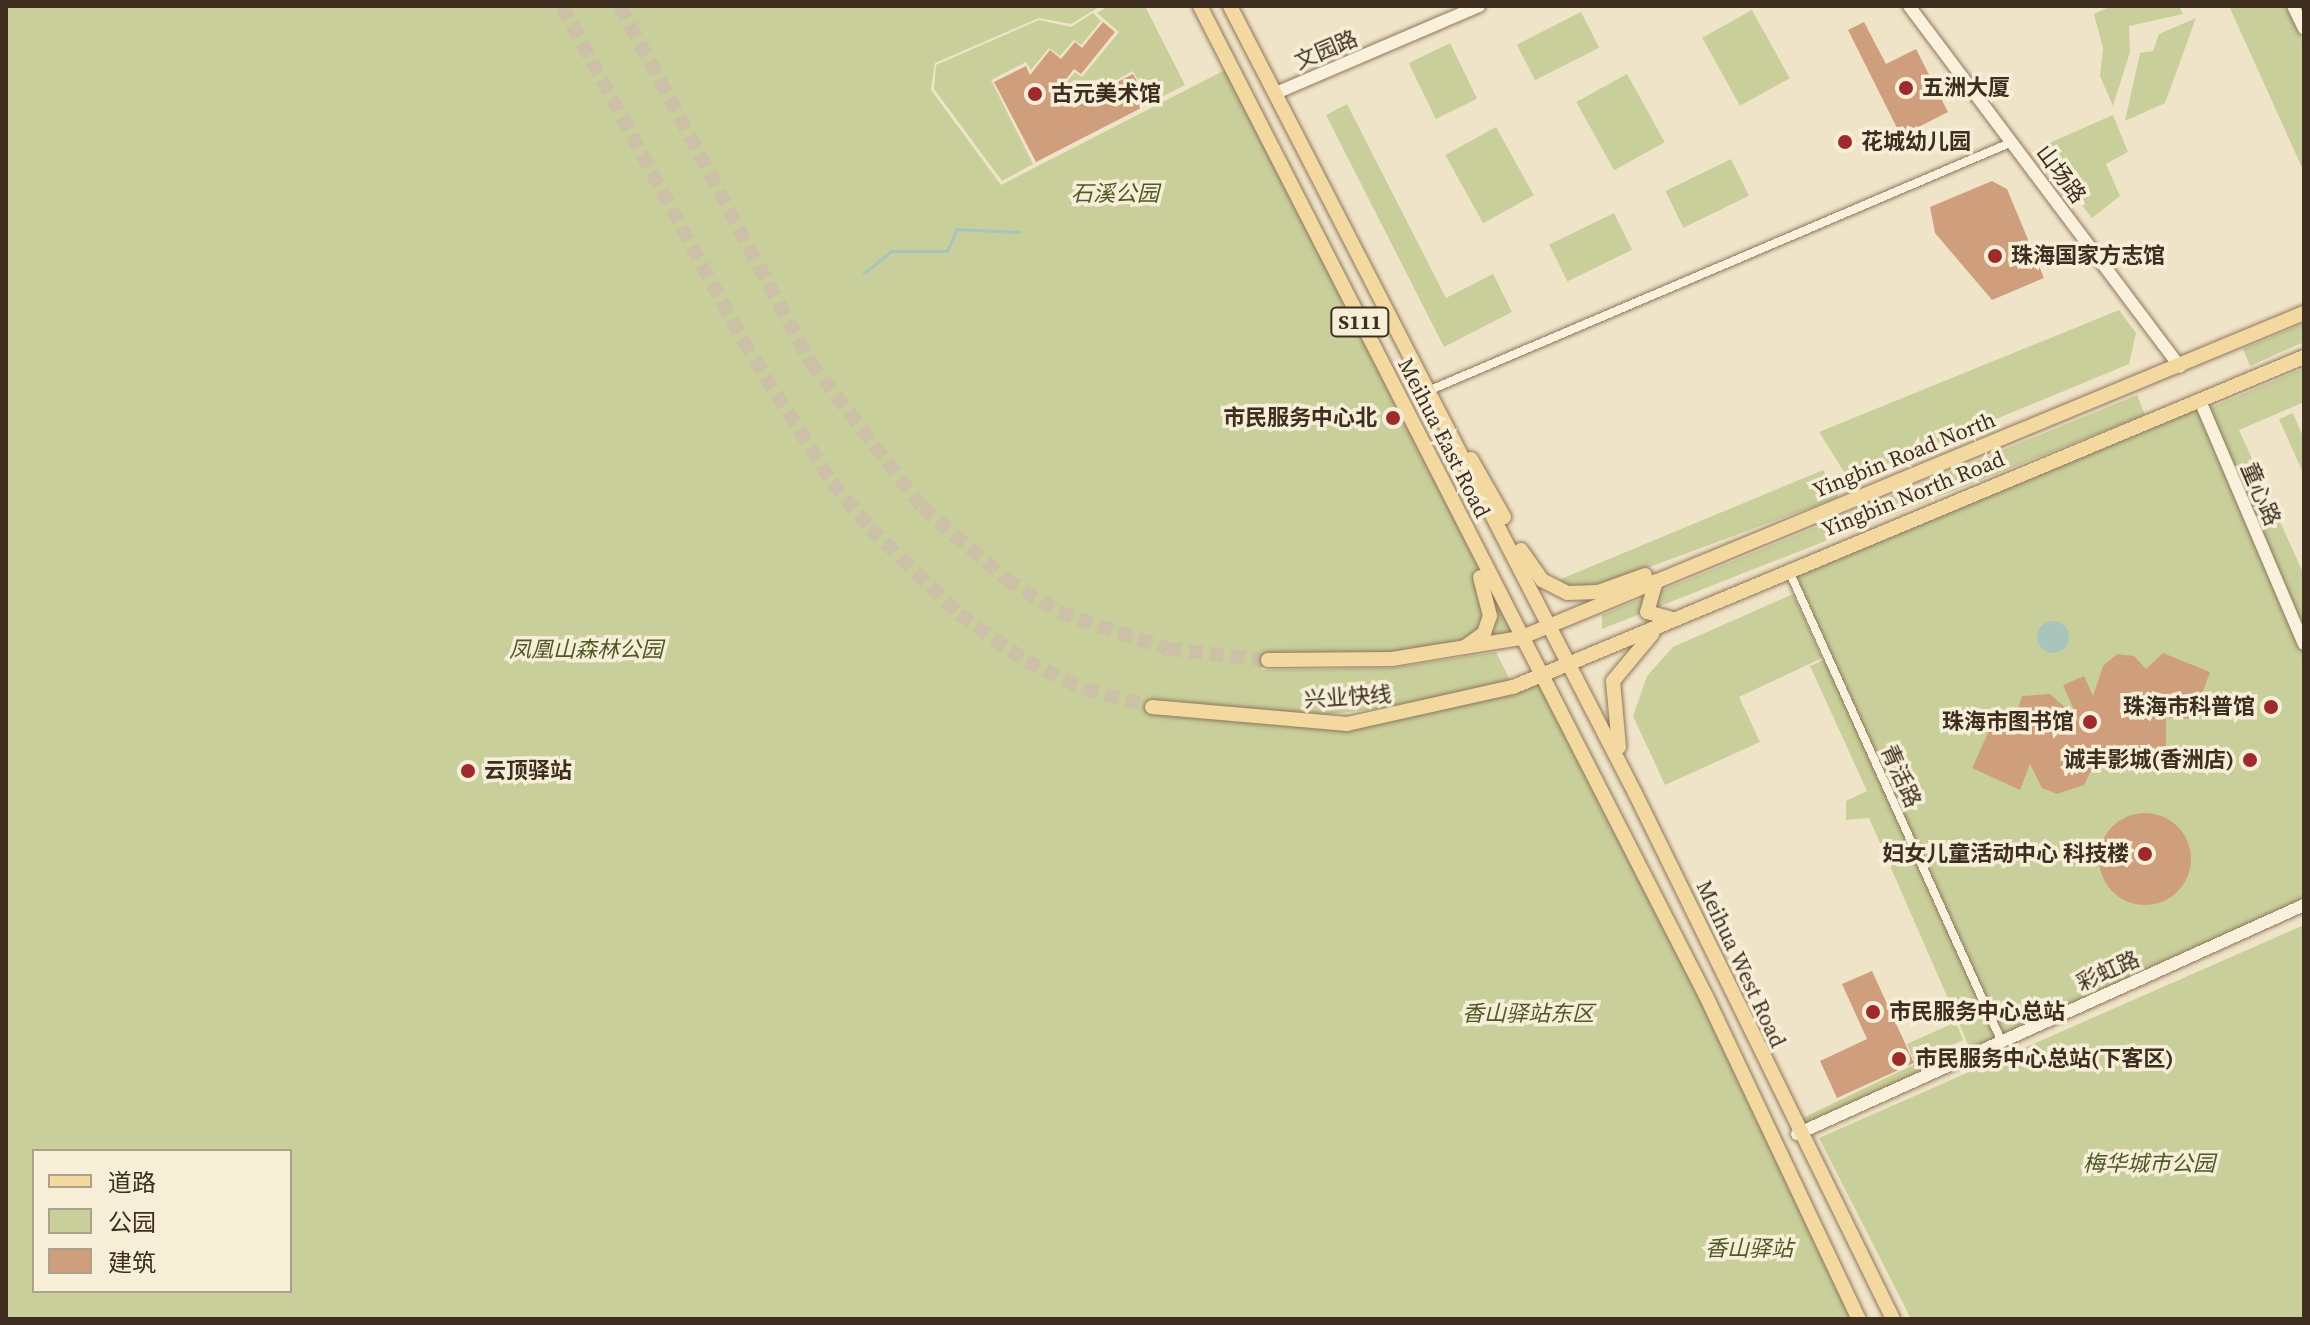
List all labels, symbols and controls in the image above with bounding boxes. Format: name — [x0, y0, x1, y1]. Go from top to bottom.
street label: 文园路 — [1290, 25, 1362, 75]
place label: 五洲大厦 — [1922, 75, 2010, 101]
marker: 五洲大厦 — [1897, 79, 1915, 97]
place label: 古元美术馆 — [1051, 81, 1161, 107]
marker: 古元美术馆 — [1026, 85, 1044, 103]
place label: 花城幼儿园 — [1861, 129, 1971, 155]
marker: 花城幼儿园 — [1836, 133, 1854, 151]
street label: 山场路 — [2031, 140, 2091, 208]
park label: 石溪公园 — [1071, 181, 1159, 207]
place label: 珠海国家方志馆 — [2011, 243, 2165, 269]
marker: 珠海国家方志馆 — [1986, 247, 2004, 265]
road number: S111 — [1330, 306, 1390, 338]
street label: Meihua East Road — [1392, 354, 1496, 522]
place label: 市民服务中心北 — [1223, 405, 1377, 431]
street label: Yingbin Road North — [1809, 406, 1999, 504]
marker: 市民服务中心北 — [1384, 409, 1402, 427]
street label: Yingbin North Road — [1818, 445, 2008, 543]
street label: 童心路 — [2236, 458, 2286, 530]
park label: 凤凰山森林公园 — [509, 637, 663, 663]
street label: 兴业快线 — [1303, 681, 1393, 713]
place label: 珠海市科普馆 — [2123, 694, 2255, 720]
marker: 珠海市科普馆 — [2262, 698, 2280, 716]
place label: 珠海市图书馆 — [1942, 709, 2074, 735]
marker: 珠海市图书馆 — [2081, 713, 2099, 731]
street label: 青活路 — [1876, 740, 1926, 812]
place label: 诚丰影城(香洲店) — [2063, 747, 2234, 773]
marker: 诚丰影城(香洲店) — [2241, 751, 2259, 769]
place label: 云顶驿站 — [484, 758, 572, 784]
marker: 云顶驿站 — [459, 762, 477, 780]
place label: 妇女儿童活动中心 科技楼 — [1882, 841, 2129, 867]
marker: 妇女儿童活动中心 科技楼 — [2136, 845, 2154, 863]
street label: Meihua West Road — [1691, 876, 1791, 1052]
street label: 彩虹路 — [2072, 946, 2144, 996]
place label: 市民服务中心总站 — [1889, 999, 2065, 1025]
park label: 香山驿站东区 — [1462, 1001, 1594, 1027]
marker: 市民服务中心总站 — [1864, 1003, 1882, 1021]
place label: 市民服务中心总站(下客区) — [1915, 1046, 2174, 1072]
marker: 市民服务中心总站(下客区) — [1890, 1050, 1908, 1068]
legend — [32, 1149, 292, 1293]
park label: 梅华城市公园 — [2083, 1151, 2215, 1177]
text: 道路 — [108, 1166, 156, 1199]
text: 公园 — [108, 1206, 156, 1239]
park label: 香山驿站 — [1705, 1236, 1793, 1262]
text: 建筑 — [108, 1246, 156, 1279]

